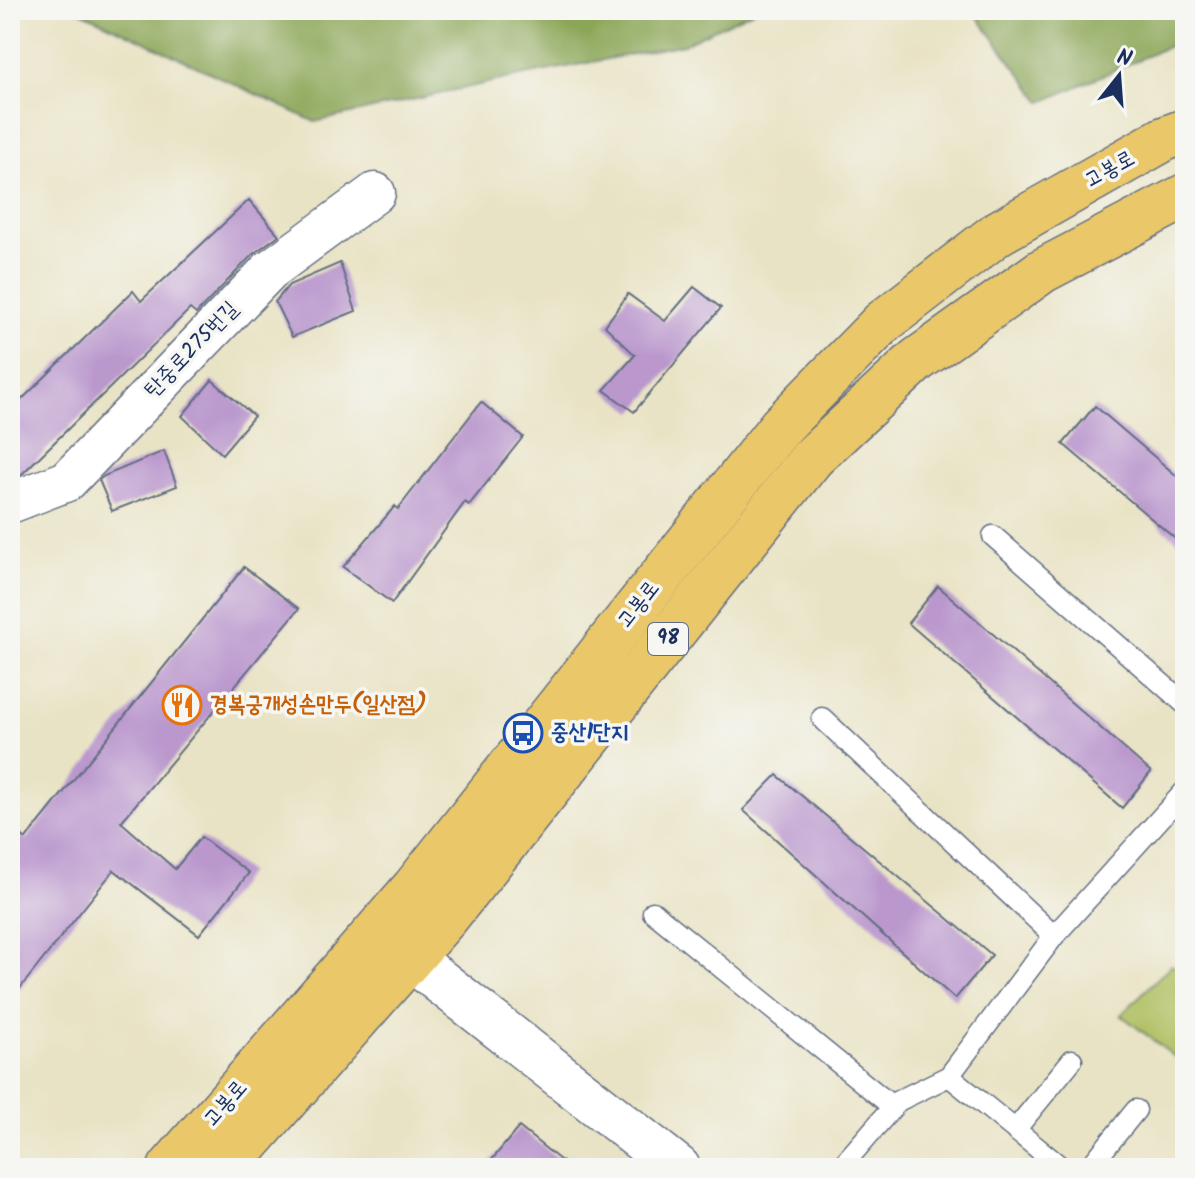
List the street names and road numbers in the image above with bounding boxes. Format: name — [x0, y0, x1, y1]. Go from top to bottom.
street label: 고봉로 — [1078, 142, 1142, 198]
street label: 탄중로275번길 — [137, 293, 248, 406]
street label: 고봉로 — [609, 573, 669, 637]
road number: 98 — [648, 623, 688, 655]
street label: 고봉로 — [195, 1072, 257, 1136]

